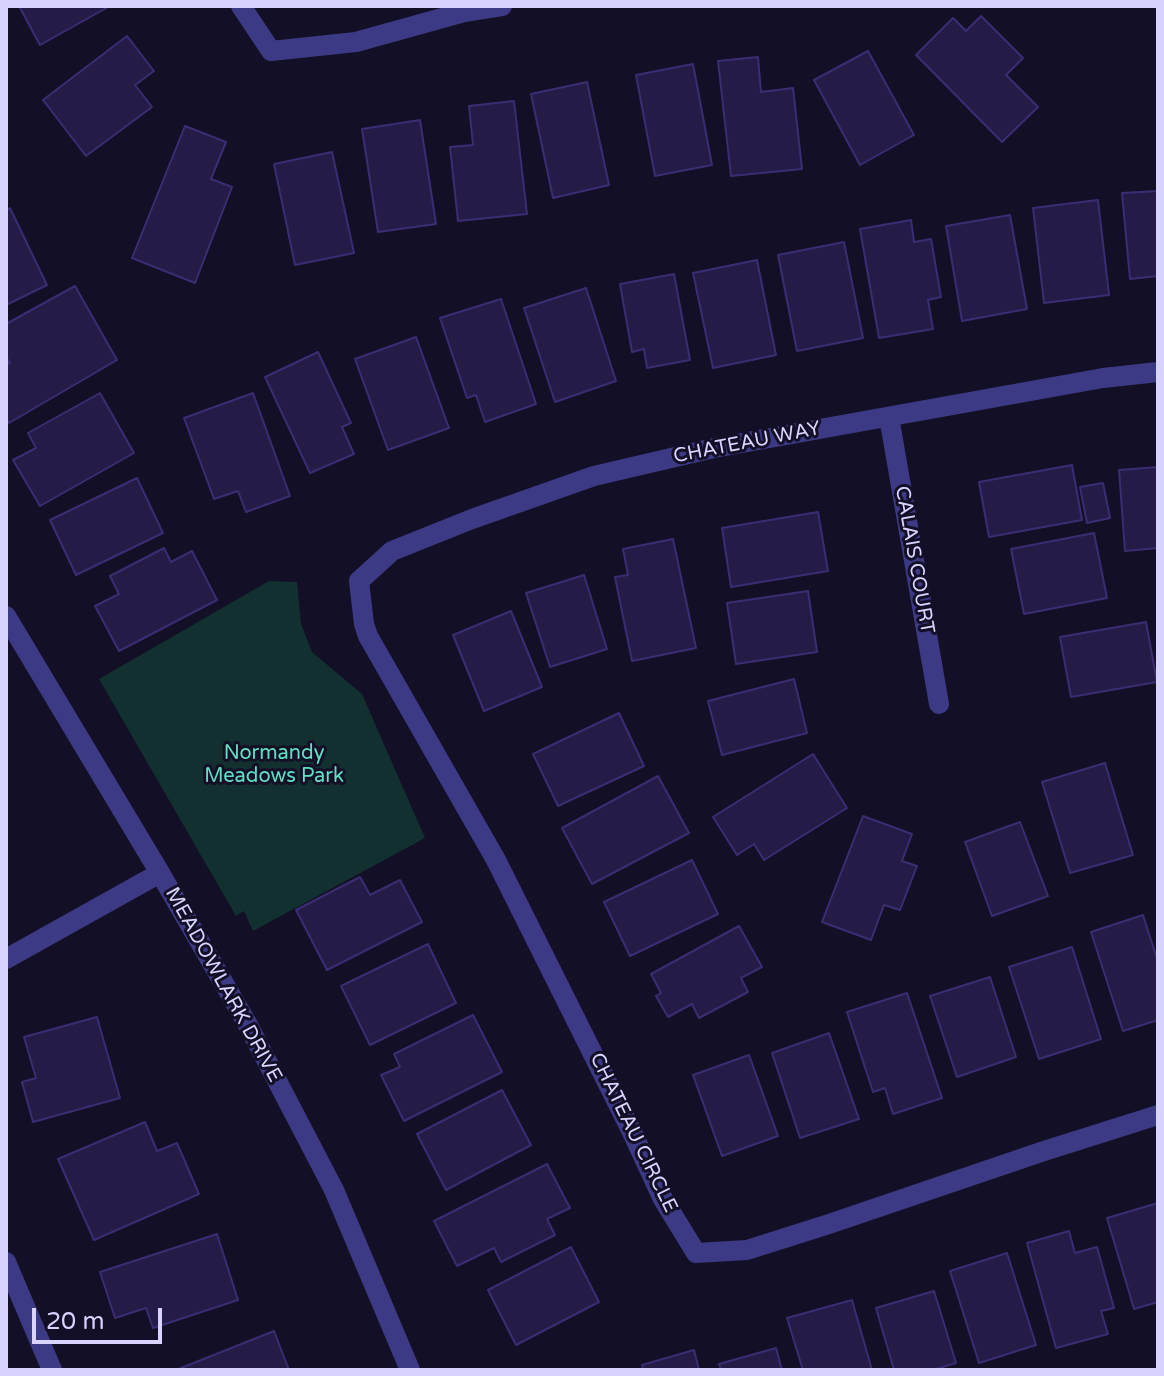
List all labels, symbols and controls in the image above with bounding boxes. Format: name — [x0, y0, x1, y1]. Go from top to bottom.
street label: CHATEAU WAY — [671, 417, 823, 469]
street label: CALAIS COURT — [889, 484, 939, 636]
park label: Normandy Meadows Park — [204, 742, 344, 789]
street label: MEADOWLARK DRIVE — [159, 883, 287, 1087]
street label: CHATEAU CIRCLE — [584, 1049, 682, 1217]
scale bar — [36, 1292, 166, 1342]
text: 20 m — [46, 1307, 104, 1336]

